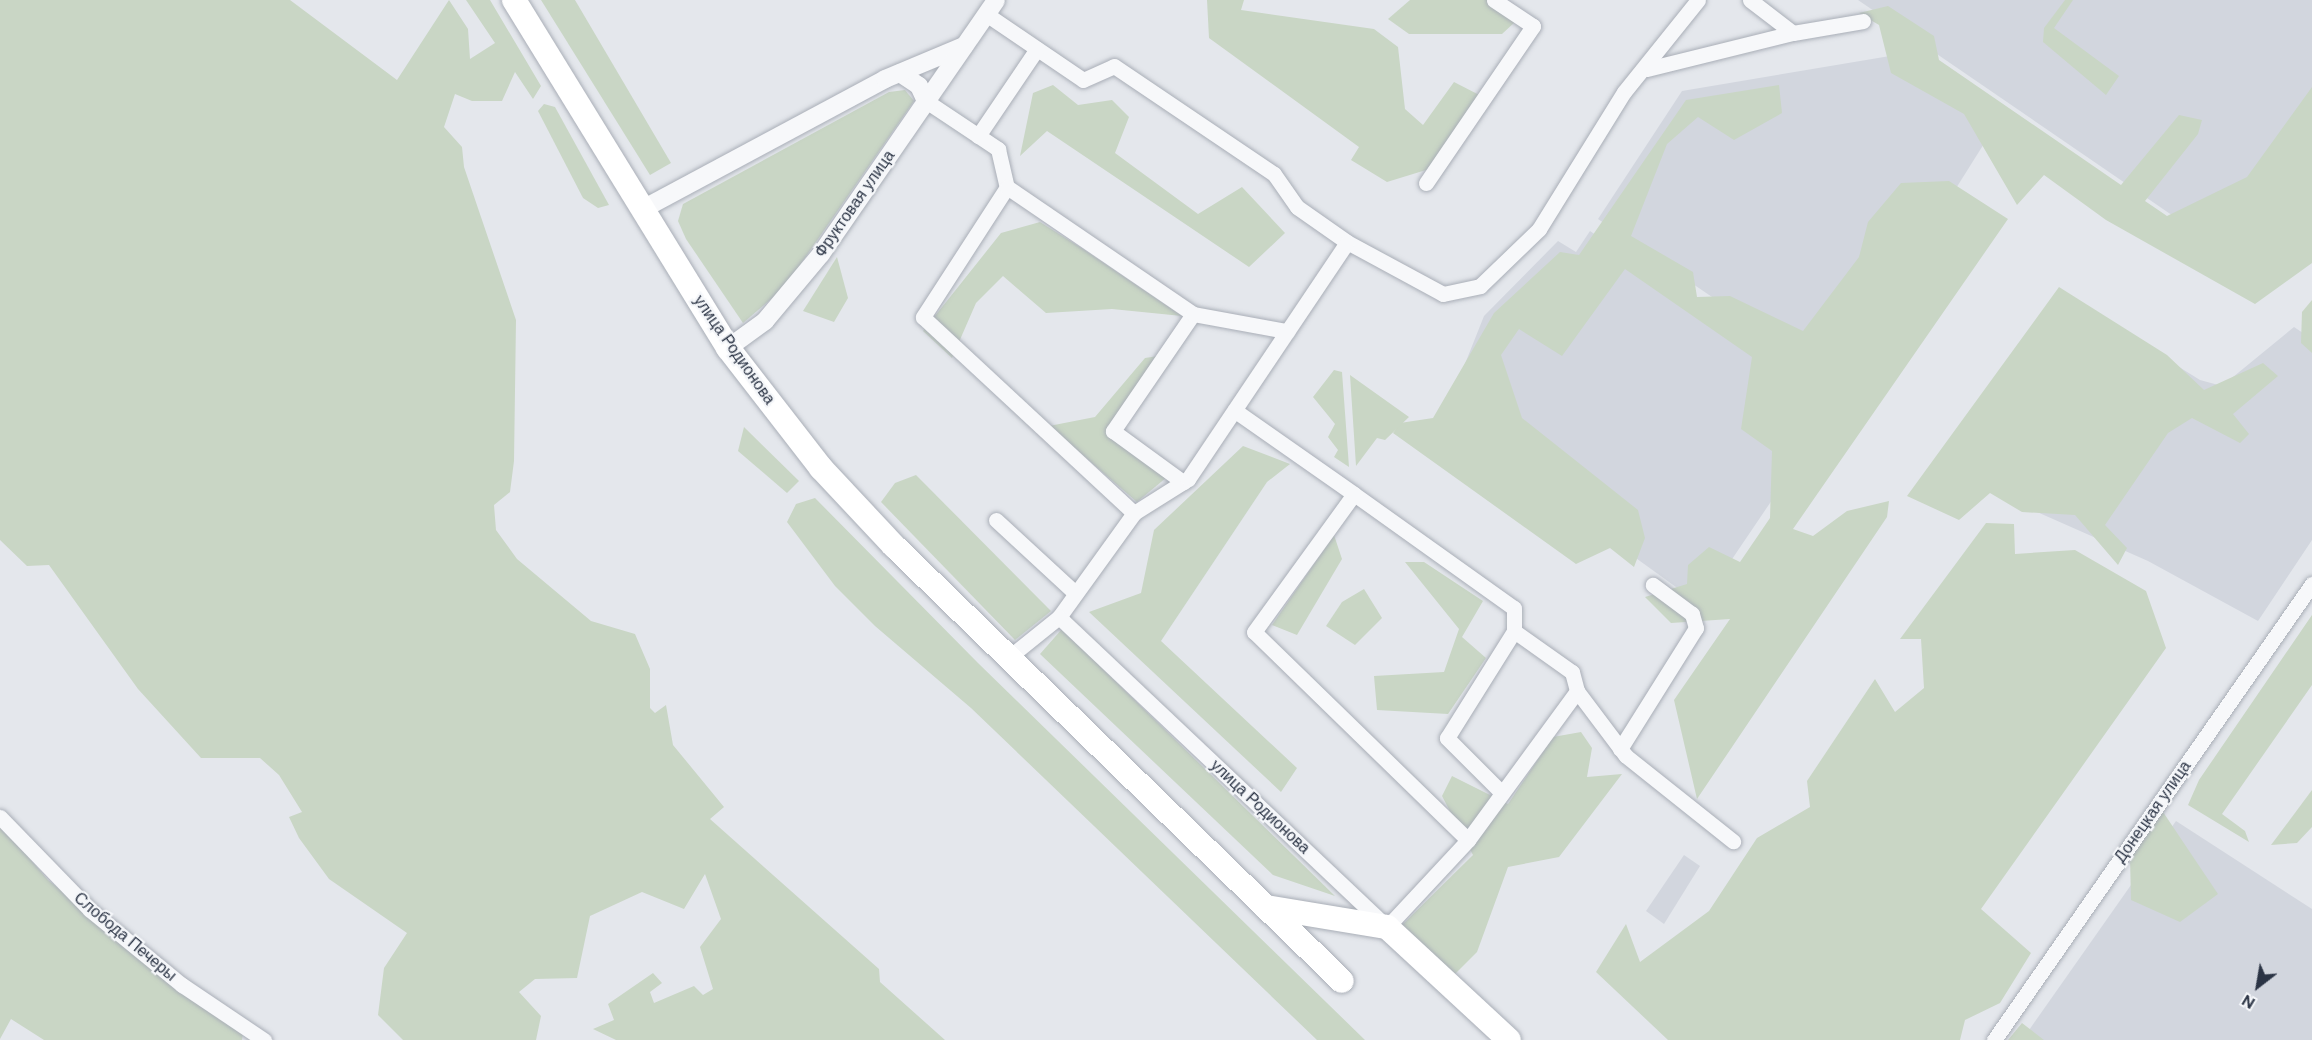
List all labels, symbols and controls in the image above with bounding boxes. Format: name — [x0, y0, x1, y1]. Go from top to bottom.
street label: Фруктовая улица — [811, 147, 899, 261]
street label: улица Родионова — [689, 292, 779, 408]
street label: улица Родионова — [1206, 756, 1314, 858]
street label: Донецкая улица — [2111, 757, 2195, 867]
street label: Слобода Печеры — [70, 889, 180, 985]
north arrow — [2228, 956, 2288, 1016]
text: N — [2238, 990, 2259, 1014]

